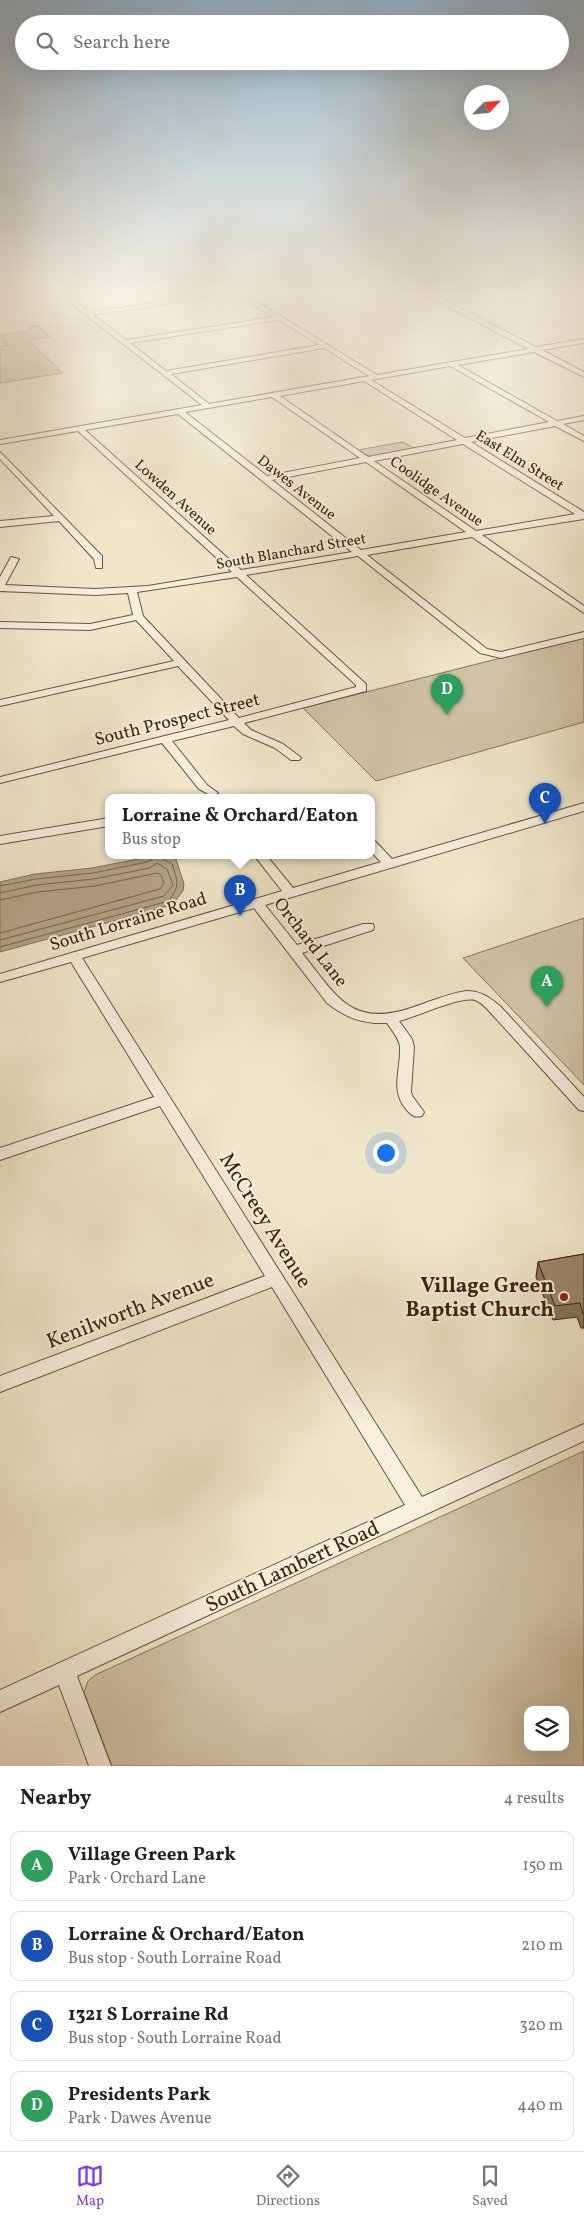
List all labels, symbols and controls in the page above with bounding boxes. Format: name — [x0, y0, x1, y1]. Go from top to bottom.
search box — [15, 15, 569, 70]
icon: search — [33, 29, 61, 57]
text: Search here — [73, 30, 170, 56]
north arrow — [464, 85, 509, 130]
street label: East Elm Street — [471, 426, 567, 497]
street label: Dawes Avenue — [252, 451, 340, 526]
street label: Coolidge Avenue — [385, 452, 487, 532]
street label: Lowden Avenue — [129, 455, 221, 541]
street label: South Blanchard Street — [215, 529, 368, 576]
pin: D — [431, 674, 463, 715]
street label: South Prospect Street — [92, 688, 263, 753]
pin: C — [529, 783, 561, 824]
popup — [105, 794, 375, 859]
text: Lorraine & Orchard/Eaton — [122, 803, 358, 829]
text: Bus stop — [122, 829, 181, 851]
pin: B — [224, 875, 256, 916]
street label: South Lorraine Road — [47, 887, 210, 958]
street label: Orchard Lane — [267, 893, 353, 993]
pin: A — [531, 966, 563, 1007]
your location — [373, 1140, 399, 1166]
street label: McCreey Avenue — [212, 1148, 318, 1294]
street label: Kenilworth Avenue — [43, 1266, 219, 1357]
place label: Village Green Baptist Church — [405, 1272, 554, 1325]
marker: Village Green Baptist Church — [558, 1291, 570, 1303]
street label: South Lambert Road — [201, 1514, 384, 1620]
map controls — [524, 1706, 569, 1751]
button: layers — [524, 1706, 569, 1751]
text: Nearby — [20, 1784, 91, 1813]
text: 4 results — [504, 1788, 564, 1810]
text: Village Green Park — [68, 1842, 236, 1868]
text: A — [31, 1855, 43, 1877]
text: 150 m — [522, 1855, 563, 1877]
text: Park · Orchard Lane — [68, 1868, 206, 1890]
text: Lorraine & Orchard/Eaton — [68, 1922, 304, 1948]
text: B — [32, 1935, 42, 1957]
text: 210 m — [521, 1935, 563, 1957]
text: Bus stop · South Lorraine Road — [68, 1948, 281, 1970]
text: 1321 S Lorraine Rd — [68, 2002, 229, 2028]
text: C — [32, 2015, 42, 2037]
text: 320 m — [519, 2015, 563, 2037]
text: Bus stop · South Lorraine Road — [68, 2028, 281, 2050]
text: Presidents Park — [68, 2082, 210, 2108]
text: D — [31, 2095, 43, 2117]
text: 440 m — [517, 2095, 563, 2117]
text: Park · Dawes Avenue — [68, 2108, 212, 2130]
tab: Map — [76, 2162, 104, 2211]
tab: Directions — [256, 2162, 320, 2211]
tab: Saved — [472, 2162, 508, 2211]

